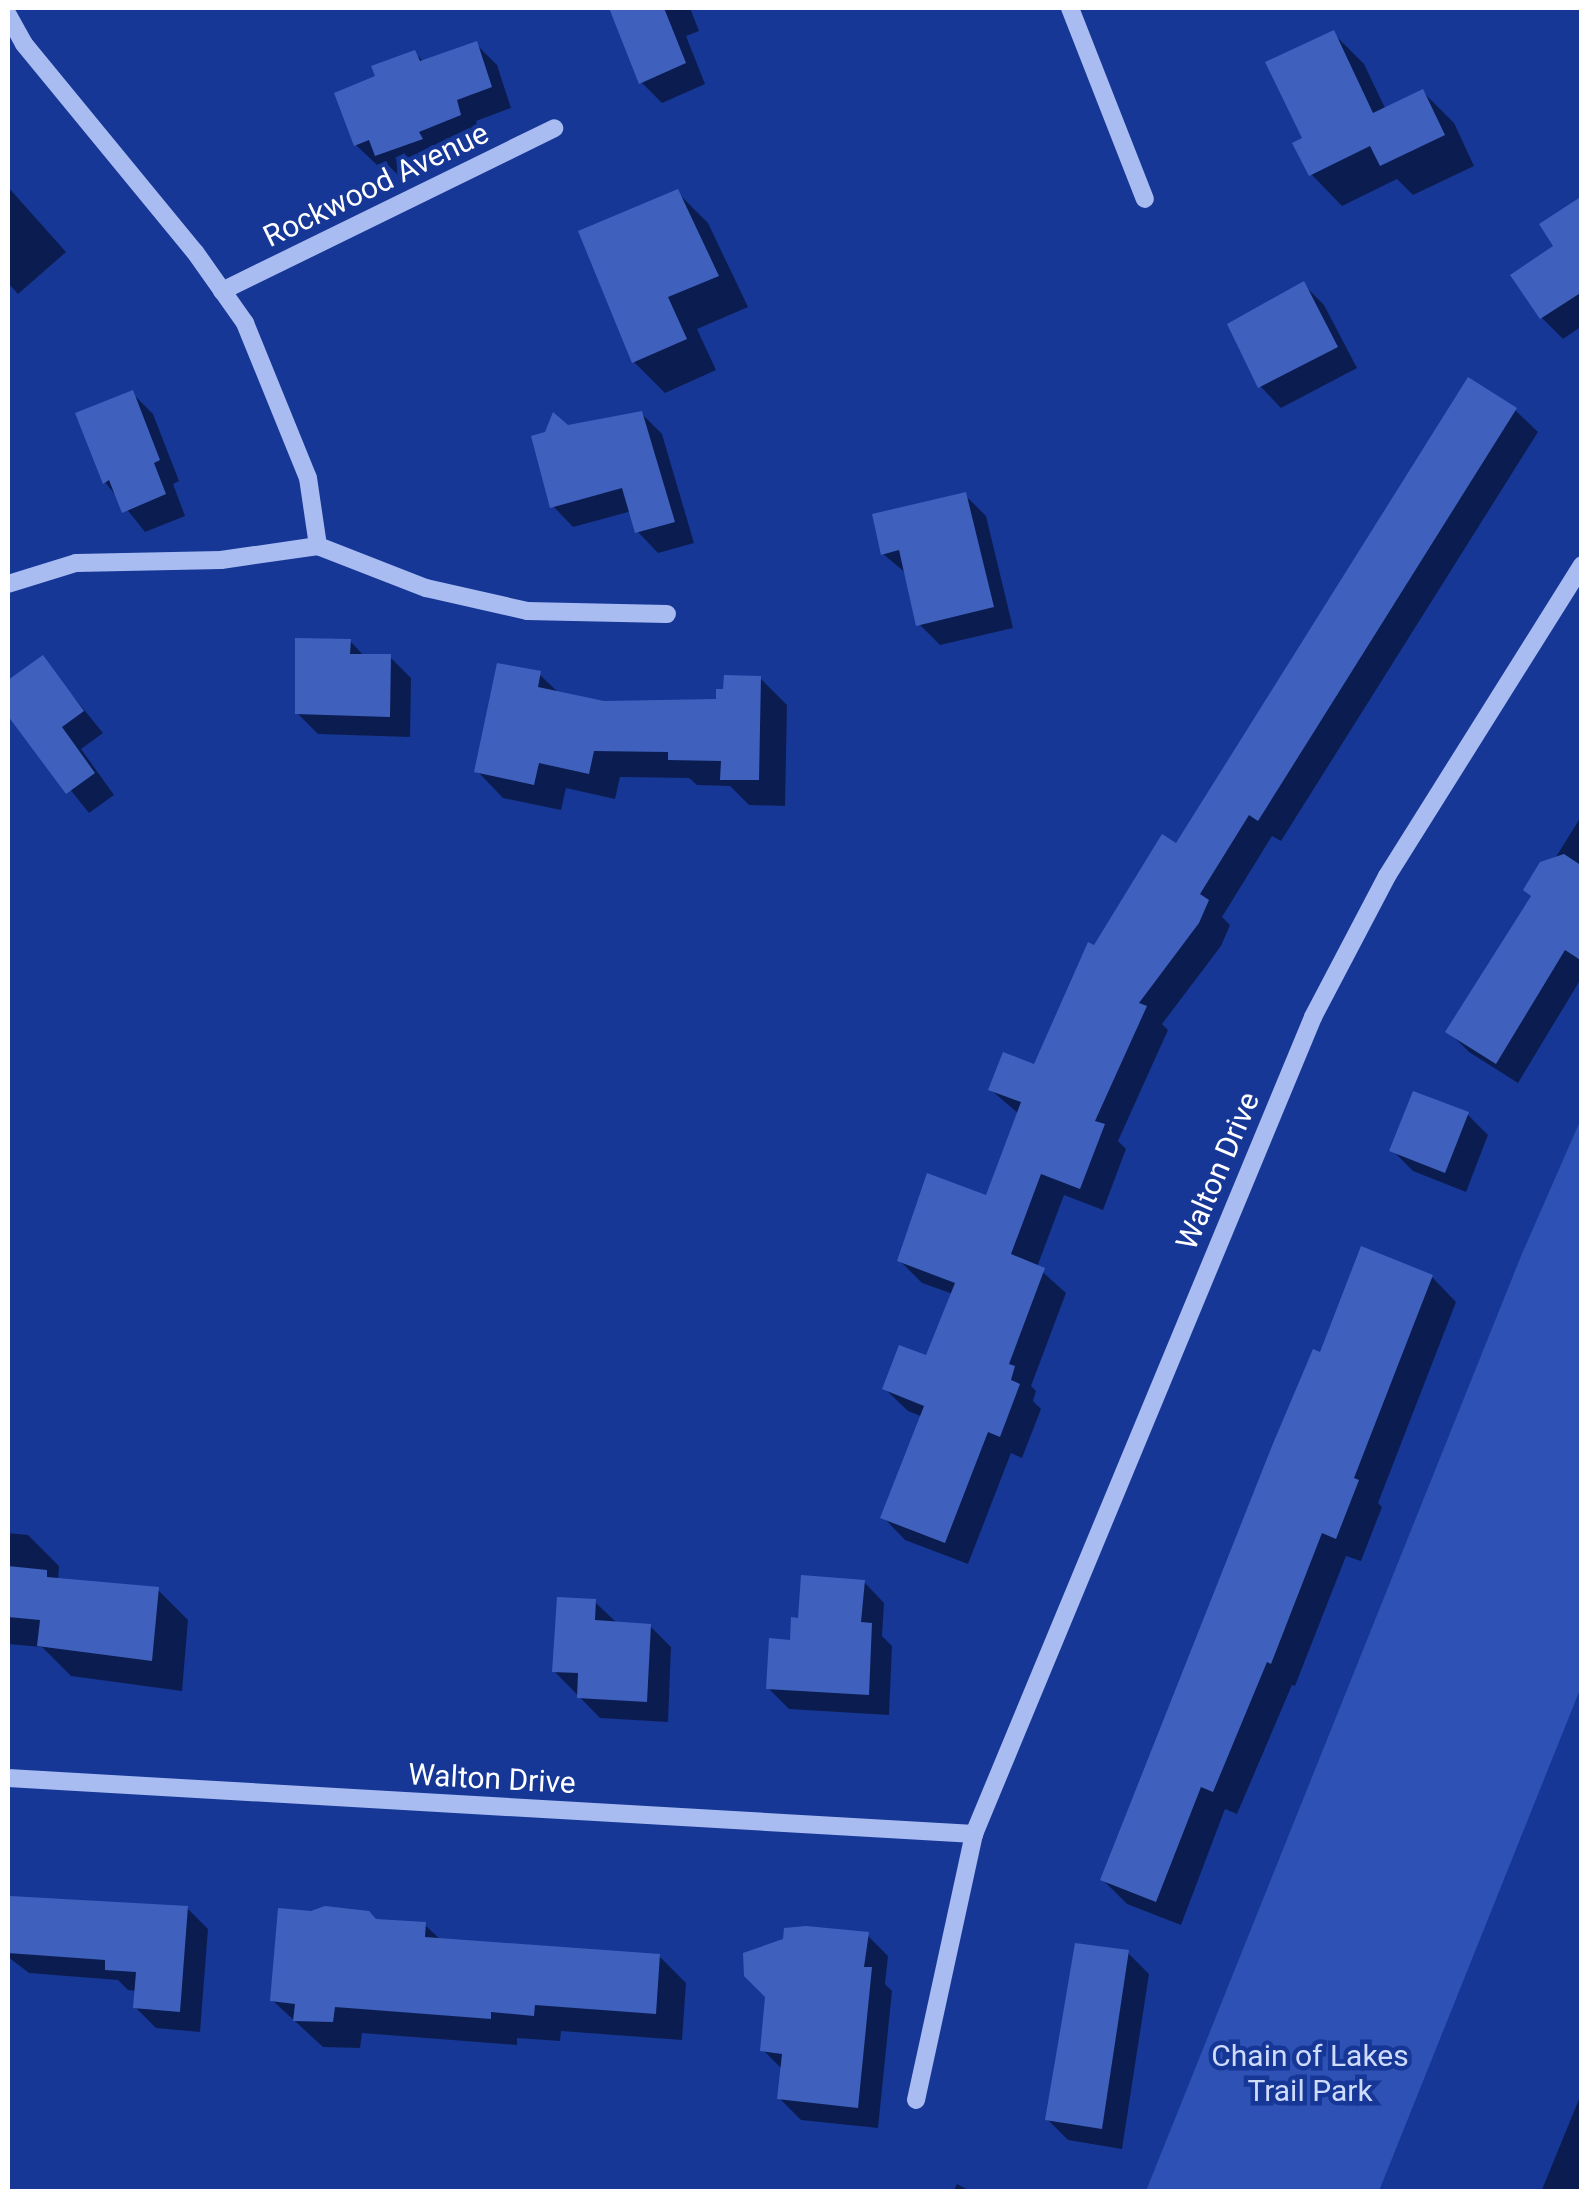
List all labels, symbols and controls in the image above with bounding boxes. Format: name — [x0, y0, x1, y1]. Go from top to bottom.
street label: Rockwood Avenue — [258, 115, 494, 255]
street label: Walton Drive — [1169, 1087, 1267, 1255]
street label: Walton Drive — [407, 1757, 577, 1801]
park label: Chain of Lakes Trail Park — [1211, 2038, 1409, 2108]

